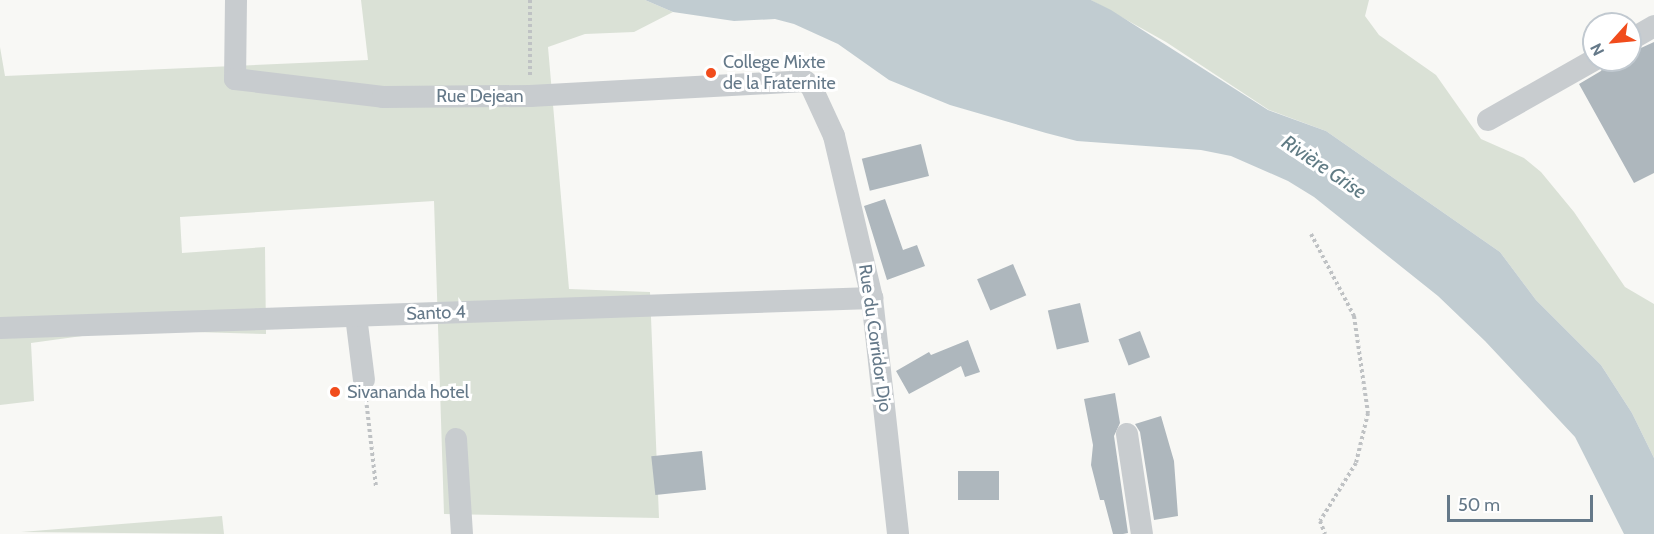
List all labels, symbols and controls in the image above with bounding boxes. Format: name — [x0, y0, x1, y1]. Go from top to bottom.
north arrow — [1582, 12, 1642, 72]
text: N — [1586, 40, 1608, 59]
place label: College Mixte de la Fraternite — [723, 52, 836, 94]
marker: College Mixte de la Fraternite — [704, 66, 718, 80]
street label: Rue Dejean — [436, 85, 524, 107]
water label: Rivière Grise — [1277, 130, 1371, 204]
street label: Rue du Corridor Djo — [854, 263, 896, 413]
street label: Santo 4 — [406, 301, 466, 325]
place label: Sivananda hotel — [347, 381, 469, 403]
marker: Sivananda hotel — [328, 385, 342, 399]
scale bar — [1450, 483, 1596, 521]
text: 50 m — [1458, 494, 1500, 516]

